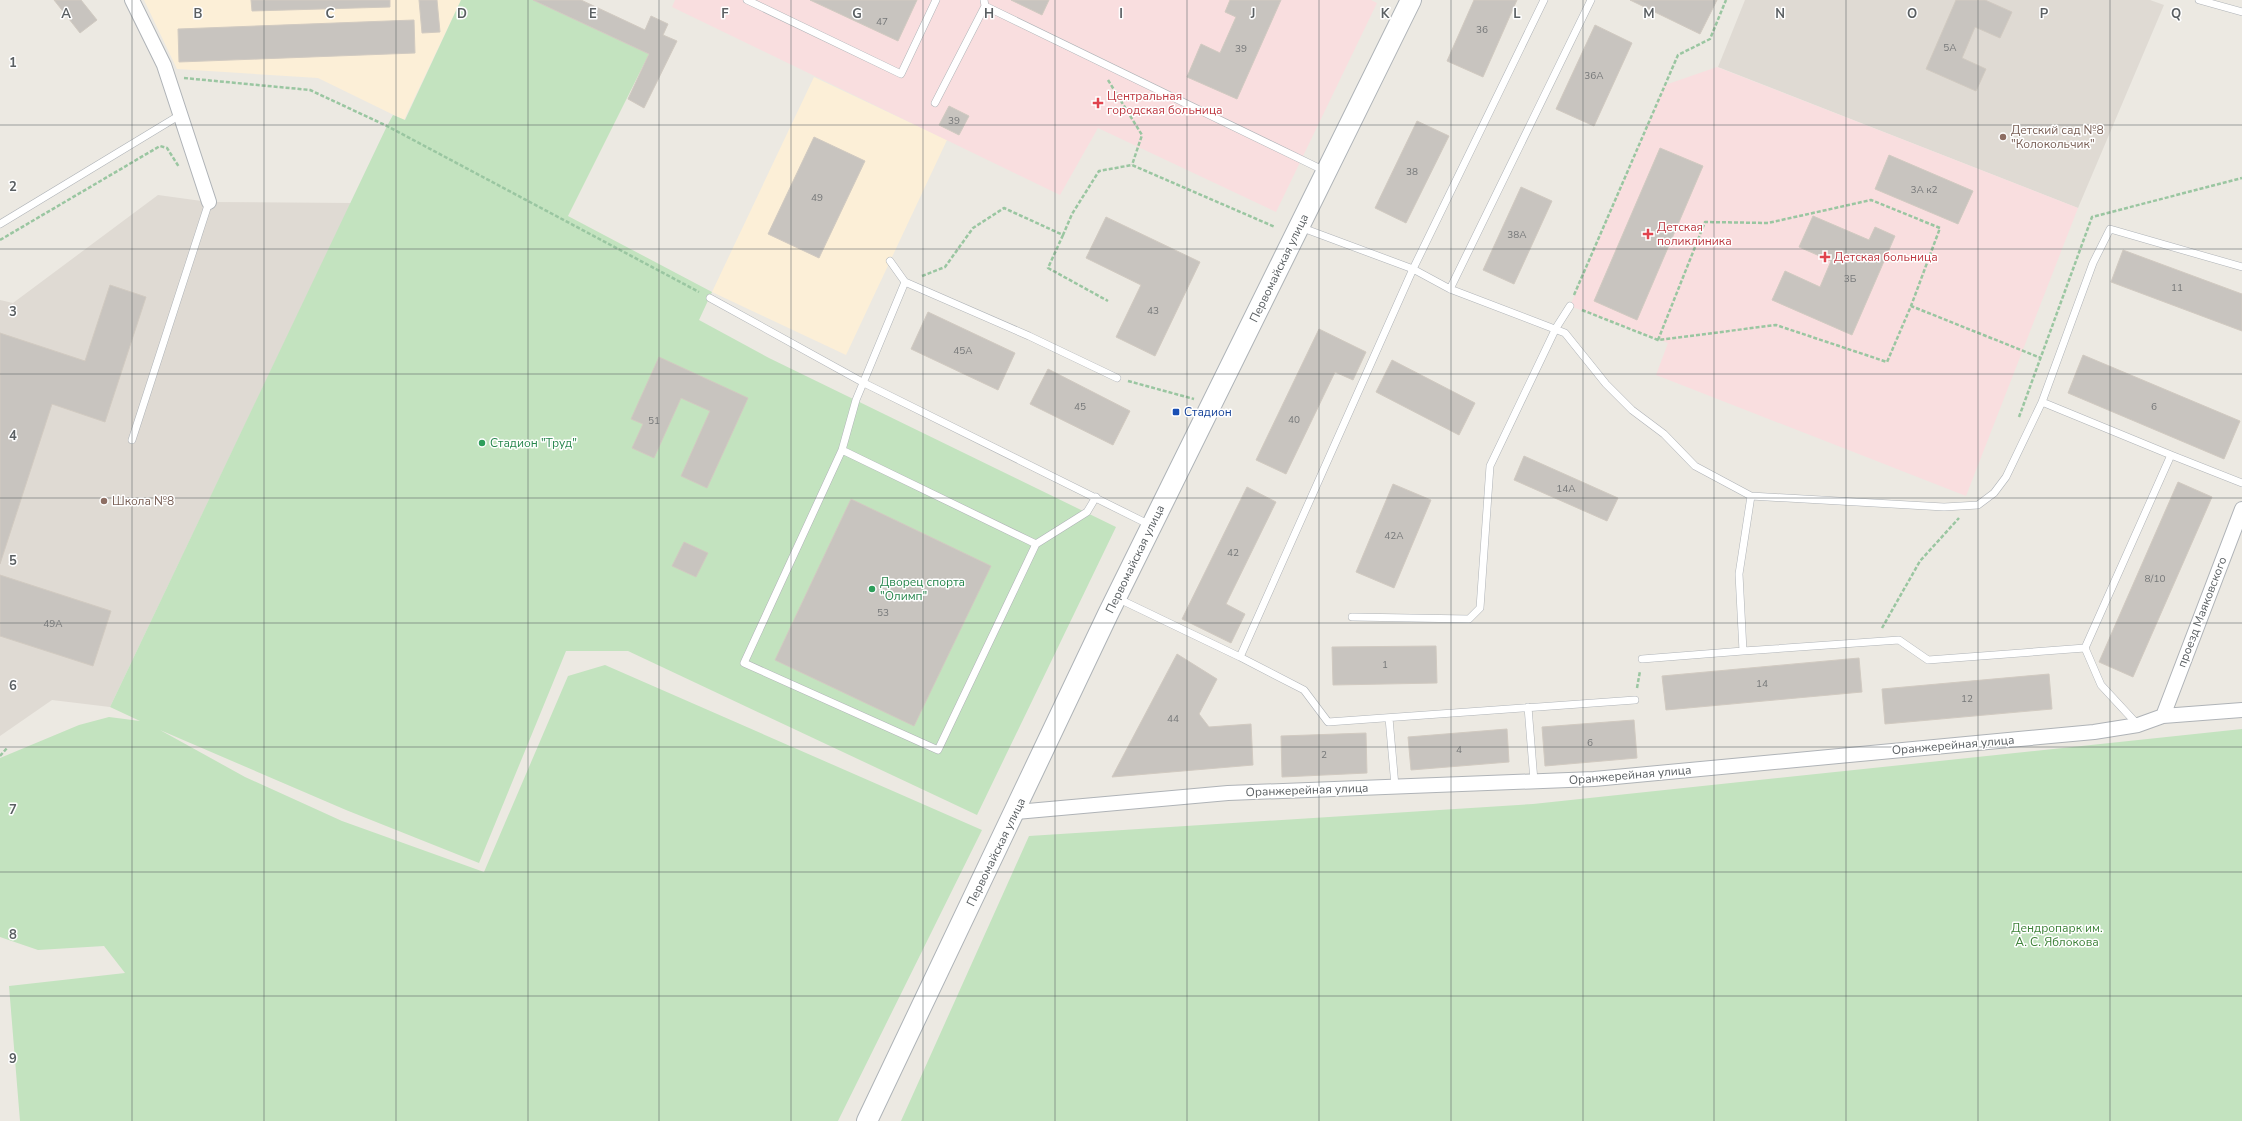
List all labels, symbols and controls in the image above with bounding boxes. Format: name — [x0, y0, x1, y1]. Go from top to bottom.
text: A — [61, 5, 71, 23]
text: B — [194, 5, 203, 23]
text: C — [326, 5, 335, 23]
text: D — [457, 5, 467, 23]
text: E — [589, 5, 597, 23]
text: F — [721, 5, 729, 23]
text: G — [852, 5, 862, 23]
text: H — [984, 5, 994, 23]
text: I — [1119, 5, 1123, 23]
text: J — [1250, 5, 1255, 23]
text: K — [1381, 5, 1390, 23]
text: L — [1513, 5, 1521, 23]
text: M — [1643, 5, 1655, 23]
text: N — [1775, 5, 1785, 23]
text: O — [1907, 5, 1917, 23]
text: P — [2040, 5, 2049, 23]
text: Q — [2171, 5, 2181, 23]
house number: 47 — [876, 15, 888, 29]
house number: 36 — [1476, 23, 1488, 37]
house number: 5А — [1943, 41, 1957, 55]
house number: 39 — [1235, 42, 1247, 56]
text: 1 — [9, 54, 17, 72]
house number: 36А — [1584, 69, 1604, 83]
place label: Центральная городская больница — [1107, 88, 1223, 118]
marker: Центральная городская больница — [1092, 97, 1104, 109]
house number: 39 — [948, 114, 960, 128]
place label: Детский сад №8 "Колокольчик" — [2011, 122, 2104, 152]
marker: Детский сад №8 "Колокольчик" — [1998, 132, 2008, 142]
house number: 38 — [1406, 165, 1418, 179]
text: 2 — [9, 178, 17, 196]
house number: 3А к2 — [1910, 183, 1938, 197]
house number: 49 — [811, 191, 823, 205]
street label: Первомайская улица — [1246, 211, 1312, 325]
place label: Детская поликлиника — [1657, 219, 1732, 249]
house number: 38А — [1507, 228, 1527, 242]
marker: Детская поликлиника — [1642, 228, 1654, 240]
place label: Детская больница — [1834, 249, 1938, 265]
marker: Детская больница — [1819, 251, 1831, 263]
house number: 3Б — [1844, 272, 1857, 286]
house number: 11 — [2171, 281, 2183, 295]
text: 3 — [9, 303, 17, 321]
house number: 43 — [1147, 304, 1159, 318]
house number: 45А — [953, 344, 973, 358]
house number: 45 — [1074, 400, 1086, 414]
house number: 6 — [2151, 400, 2157, 414]
place label: Стадион — [1184, 404, 1232, 420]
marker: Стадион — [1171, 407, 1181, 417]
house number: 40 — [1288, 413, 1300, 427]
house number: 51 — [648, 414, 660, 428]
text: 4 — [9, 427, 17, 445]
place label: Стадион "Труд" — [490, 435, 577, 451]
marker: Стадион "Труд" — [477, 438, 487, 448]
house number: 14А — [1556, 482, 1576, 496]
place label: Школа №8 — [112, 493, 174, 509]
marker: Школа №8 — [99, 496, 109, 506]
street label: Первомайская улица — [1102, 502, 1168, 616]
house number: 42А — [1384, 529, 1404, 543]
house number: 42 — [1227, 546, 1239, 560]
text: 5 — [9, 552, 17, 570]
street label: проезд Маяковского — [2174, 554, 2231, 670]
house number: 8/10 — [2145, 572, 2165, 586]
place label: Дворец спорта "Олимп" — [880, 574, 965, 604]
marker: Дворец спорта "Олимп" — [867, 584, 877, 594]
house number: 53 — [877, 606, 889, 620]
house number: 49А — [43, 617, 63, 631]
house number: 1 — [1382, 658, 1388, 672]
text: 6 — [9, 677, 17, 695]
house number: 14 — [1756, 677, 1768, 691]
house number: 12 — [1961, 692, 1973, 706]
house number: 44 — [1167, 712, 1179, 726]
street label: Оранжерейная улица — [1891, 732, 2015, 758]
house number: 6 — [1587, 736, 1593, 750]
house number: 4 — [1456, 743, 1462, 757]
house number: 2 — [1321, 748, 1327, 762]
street label: Оранжерейная улица — [1568, 762, 1692, 788]
street label: Оранжерейная улица — [1245, 780, 1369, 800]
street label: Первомайская улица — [963, 795, 1029, 909]
text: 7 — [9, 801, 17, 819]
park label: Дендропарк им. А. С. Яблокова — [2011, 920, 2103, 950]
text: 8 — [9, 926, 17, 944]
text: 9 — [9, 1050, 17, 1068]

